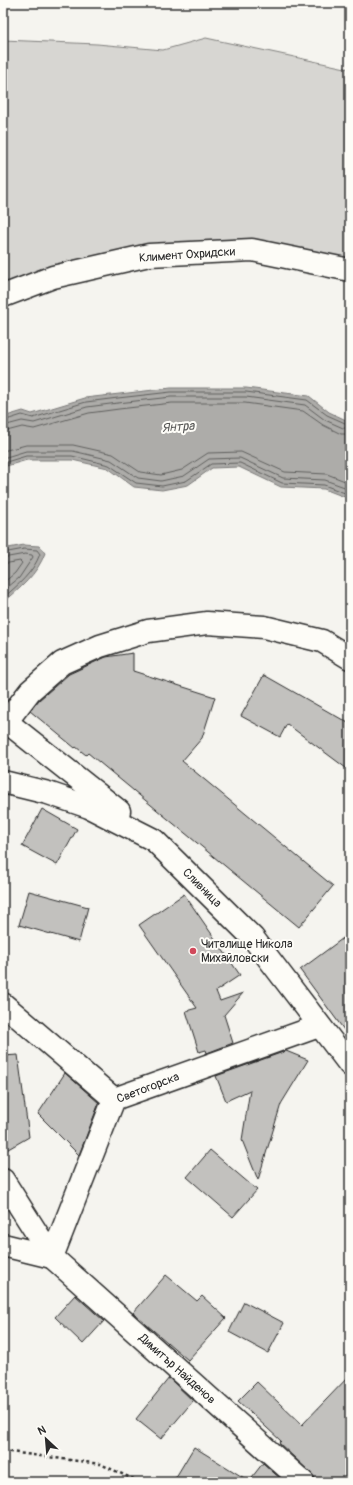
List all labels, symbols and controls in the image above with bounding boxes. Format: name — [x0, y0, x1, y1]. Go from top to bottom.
street label: Климент Охридски — [138, 244, 236, 266]
water label: Янтра — [161, 418, 196, 436]
street label: Сливница — [179, 865, 225, 911]
place label: Читалище Никола Михайловски — [201, 937, 293, 966]
marker: Читалище Никола Михайловски — [188, 946, 198, 956]
street label: Светогорска — [115, 1069, 182, 1107]
street label: Димитър Найденов — [135, 1330, 218, 1407]
north arrow — [26, 1419, 66, 1459]
text: N — [36, 1423, 49, 1438]

